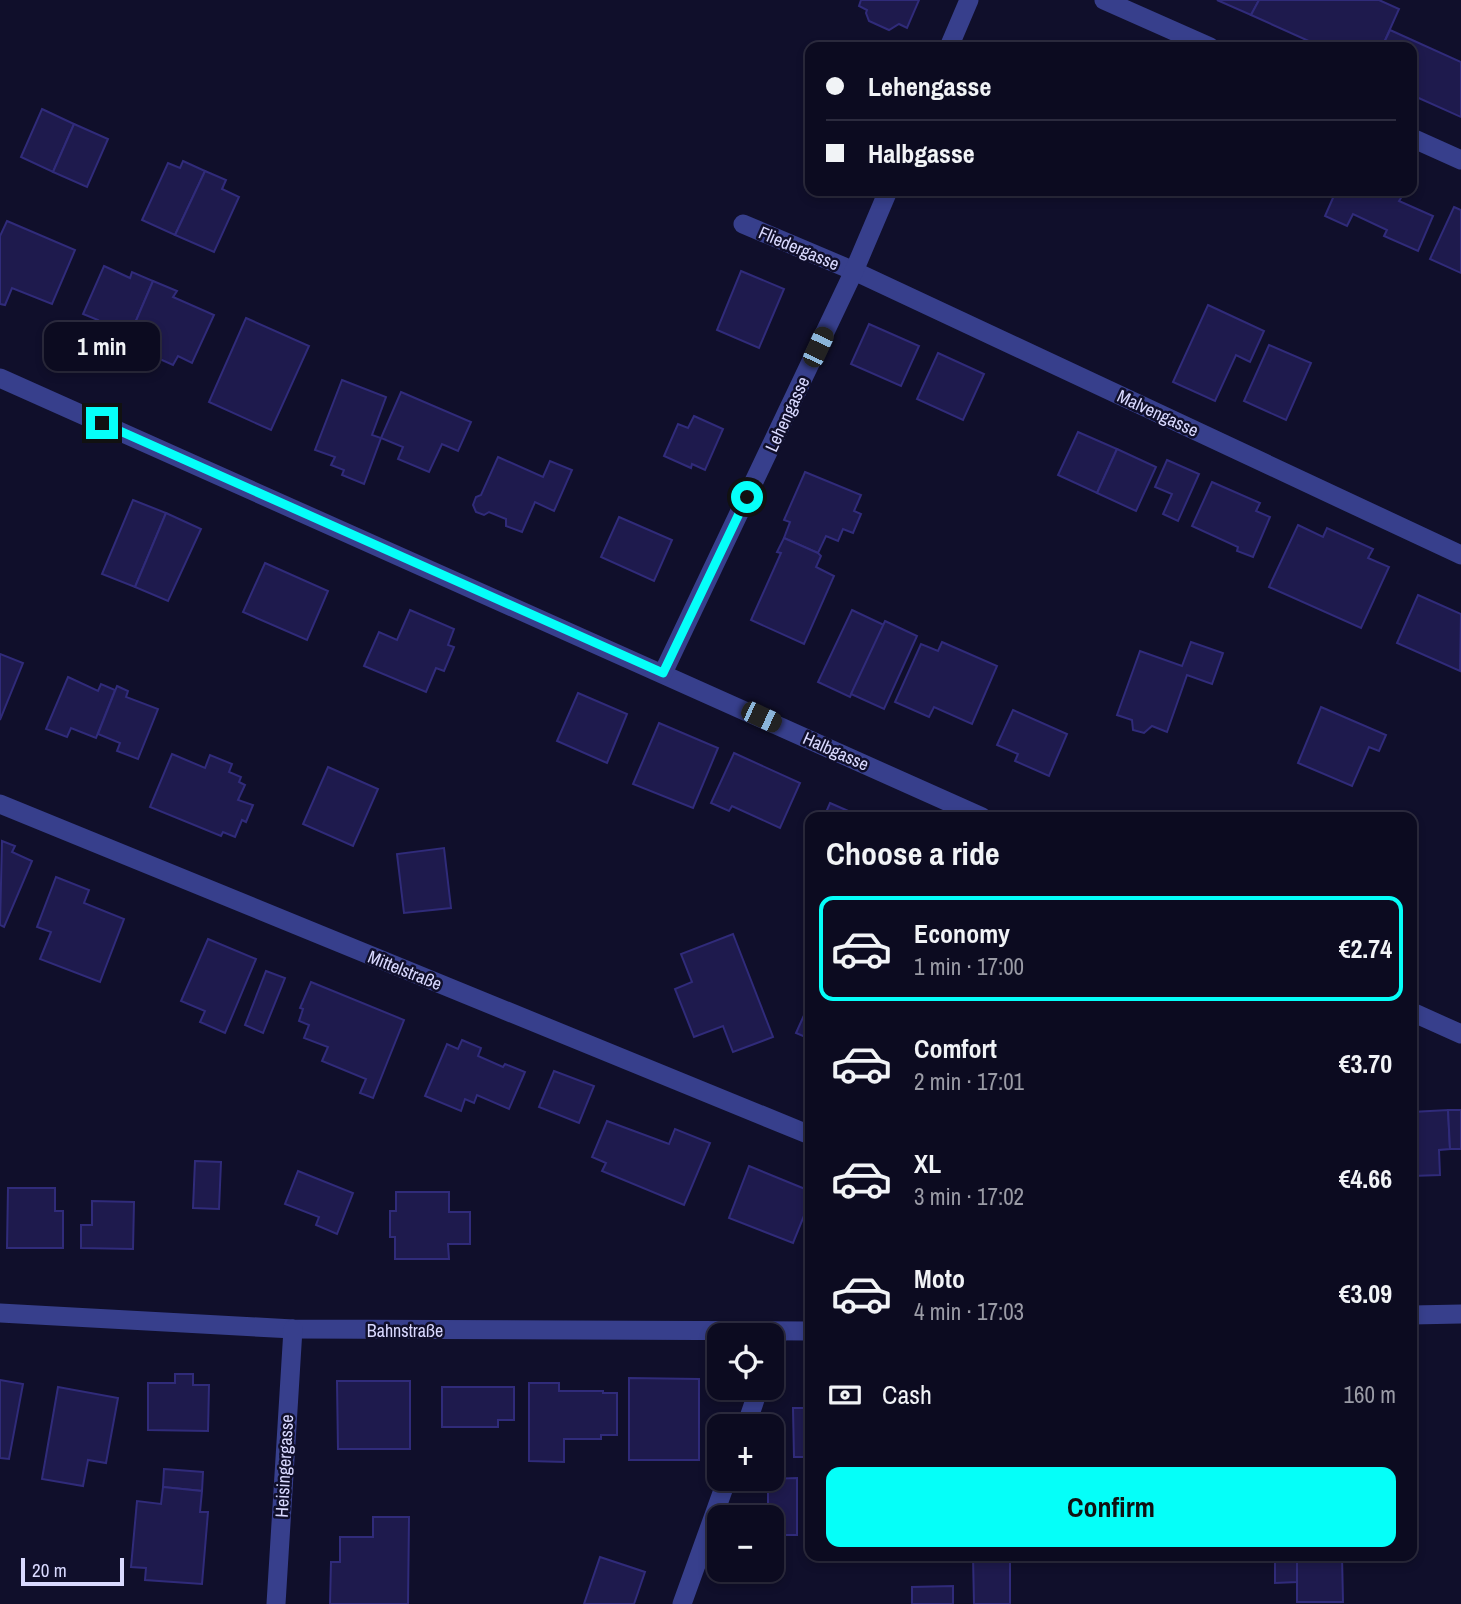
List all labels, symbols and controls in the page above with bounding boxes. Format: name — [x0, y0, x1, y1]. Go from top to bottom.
text: Lehengasse — [868, 69, 991, 104]
text: Halbgasse — [868, 136, 975, 171]
street label: Fliedergasse — [755, 220, 843, 276]
callout: 1 min — [44, 322, 160, 370]
car — [800, 324, 837, 370]
text: 1 min — [77, 331, 127, 362]
street label: Lehengasse — [759, 372, 815, 456]
street label: Malvengasse — [1113, 383, 1203, 443]
route end — [86, 407, 118, 439]
route start — [731, 481, 763, 513]
car — [738, 699, 785, 735]
street label: Halbgasse — [799, 725, 873, 777]
text: Choose a ride — [826, 832, 1000, 875]
text: Economy — [914, 916, 1010, 951]
icon: car — [830, 917, 893, 980]
text: €2.74 — [1339, 931, 1392, 966]
street label: Mittelstraße — [364, 944, 446, 996]
text: 1 min · 17:00 — [914, 951, 1024, 982]
text: Comfort — [914, 1031, 997, 1066]
icon: car — [830, 1032, 893, 1095]
text: €3.70 — [1339, 1046, 1392, 1081]
text: 2 min · 17:01 — [914, 1066, 1024, 1097]
text: XL — [914, 1146, 941, 1181]
icon: car — [830, 1147, 893, 1210]
text: €4.66 — [1339, 1161, 1392, 1196]
text: 3 min · 17:02 — [914, 1181, 1024, 1212]
text: Moto — [914, 1261, 965, 1296]
icon: car — [830, 1262, 893, 1325]
text: €3.09 — [1339, 1276, 1392, 1311]
text: 4 min · 17:03 — [914, 1296, 1024, 1327]
street label: Bahnstraße — [367, 1318, 443, 1343]
map controls — [707, 1323, 784, 1582]
button: locate — [707, 1323, 784, 1400]
icon: cash — [826, 1376, 864, 1414]
text: Cash — [882, 1377, 932, 1412]
text: 160 m — [1344, 1379, 1396, 1410]
street label: Heisingergasse — [269, 1414, 299, 1518]
button: + — [707, 1414, 784, 1491]
button: Confirm — [826, 1467, 1396, 1547]
button: − — [707, 1505, 784, 1582]
scale bar — [21, 1555, 124, 1587]
text: 20 m — [32, 1557, 67, 1583]

